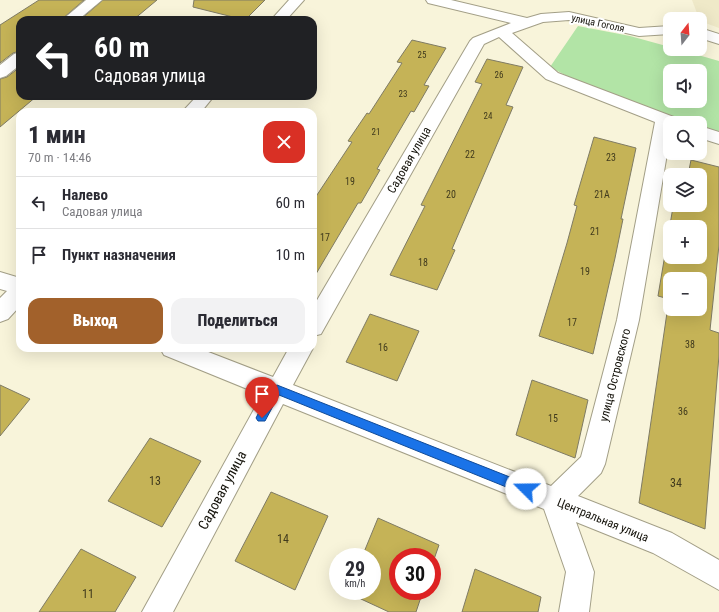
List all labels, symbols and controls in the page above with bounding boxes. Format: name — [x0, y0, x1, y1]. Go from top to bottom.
street label: улица Гоголя — [570, 12, 626, 34]
north arrow — [663, 12, 707, 56]
map controls — [663, 12, 707, 316]
text: 60 m — [94, 31, 150, 64]
icon: left — [28, 32, 80, 84]
house number: 25 — [418, 50, 427, 60]
button: sound — [663, 64, 707, 108]
text: Садовая улица — [94, 65, 206, 86]
house number: 26 — [495, 70, 503, 80]
house number: 23 — [399, 89, 407, 99]
house number: 24 — [484, 111, 493, 121]
button: search — [663, 116, 707, 160]
text: 1 мин — [28, 121, 86, 149]
button: close — [263, 121, 305, 163]
street label: Садовая улица — [384, 124, 434, 196]
house number: 21 — [372, 127, 380, 137]
house number: 22 — [465, 149, 475, 160]
text: 70 m · 14:46 — [28, 150, 91, 165]
house number: 23 — [606, 152, 616, 163]
button: layers — [663, 168, 707, 212]
house number: 19 — [345, 176, 355, 187]
text: Налево — [62, 186, 108, 204]
house number: 20 — [446, 189, 456, 200]
house number: 21А — [594, 189, 610, 200]
icon: left — [28, 192, 50, 214]
text: 60 m — [275, 194, 305, 212]
text: Садовая улица — [62, 204, 143, 219]
button: + — [663, 220, 707, 264]
house number: 21 — [590, 226, 600, 237]
house number: 17 — [320, 232, 330, 243]
icon: arrive — [28, 244, 50, 266]
text: Пункт назначения — [62, 246, 176, 264]
text: 10 m — [275, 246, 305, 264]
house number: 18 — [418, 257, 428, 268]
house number: 19 — [580, 266, 590, 277]
button: − — [663, 272, 707, 316]
button: Выход — [28, 298, 163, 344]
button: Поделиться — [171, 298, 305, 344]
house number: 17 — [567, 317, 577, 328]
street label: улица Островского — [597, 327, 633, 423]
house number: 38 — [685, 339, 695, 350]
house number: 16 — [378, 342, 388, 353]
pin — [245, 377, 279, 418]
icon: arrive — [251, 383, 273, 405]
house number: 36 — [678, 406, 688, 417]
house number: 15 — [548, 413, 558, 424]
street label: Садовая улица — [195, 448, 249, 532]
position arrow — [505, 468, 547, 510]
house number: 13 — [149, 474, 161, 488]
house number: 34 — [670, 476, 682, 490]
street label: Центральная улица — [555, 495, 651, 545]
house number: 14 — [277, 532, 289, 546]
speed limit sign: 30 — [389, 548, 441, 600]
text: 29 — [345, 557, 365, 581]
text: km/h — [345, 578, 365, 589]
house number: 11 — [82, 587, 94, 601]

